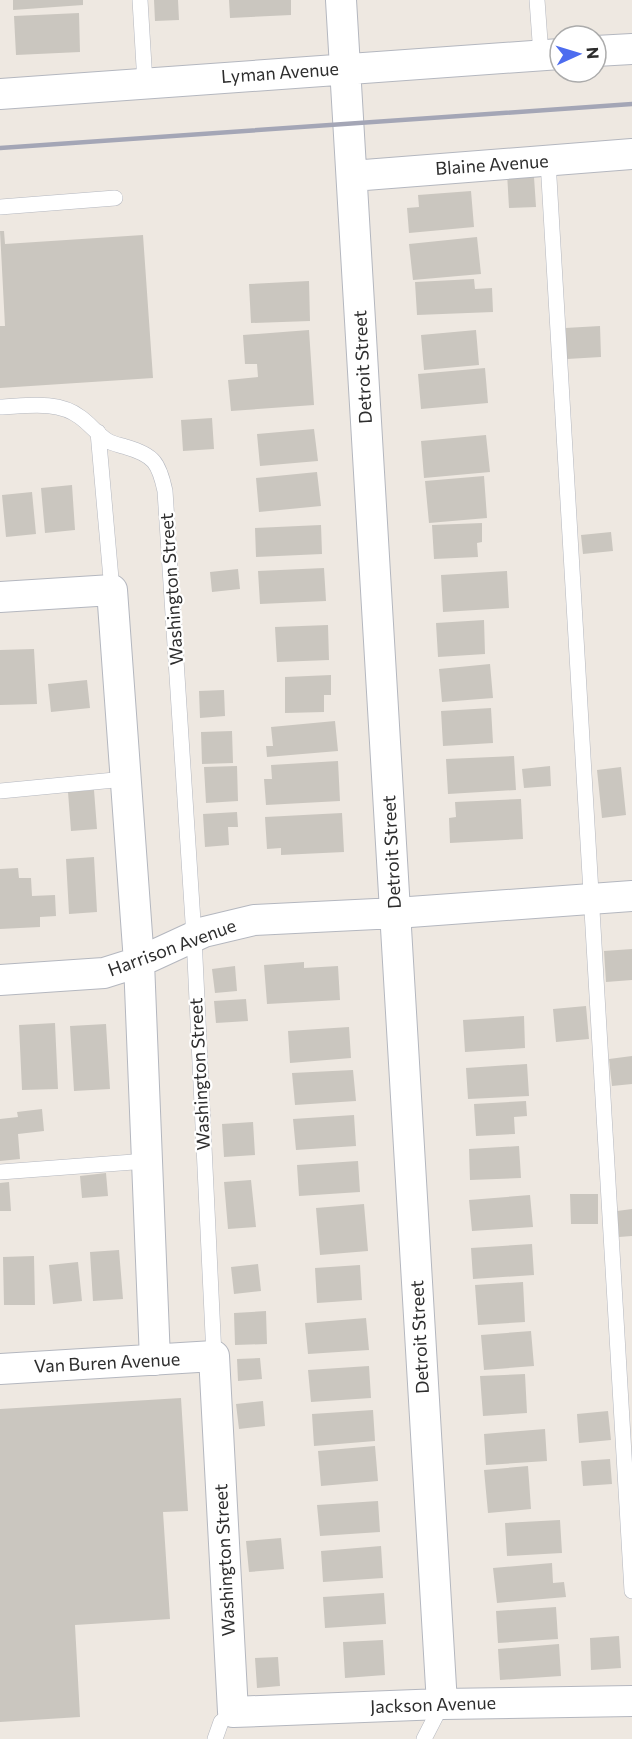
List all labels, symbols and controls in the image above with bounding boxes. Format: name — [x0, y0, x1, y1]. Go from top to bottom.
north arrow — [548, 24, 608, 84]
text: N — [584, 46, 603, 60]
street label: Lyman Avenue — [220, 57, 340, 87]
street label: Blaine Avenue — [435, 149, 549, 179]
street label: Detroit Street — [348, 310, 376, 425]
street label: Washington Street — [155, 512, 187, 666]
street label: Detroit Street — [377, 795, 405, 910]
street label: Harrison Avenue — [105, 914, 239, 980]
street label: Washington Street — [184, 997, 214, 1151]
street label: Detroit Street — [405, 1280, 433, 1395]
street label: Van Buren Avenue — [33, 1347, 181, 1377]
street label: Washington Street — [209, 1483, 239, 1637]
street label: Jackson Avenue — [370, 1691, 496, 1717]

